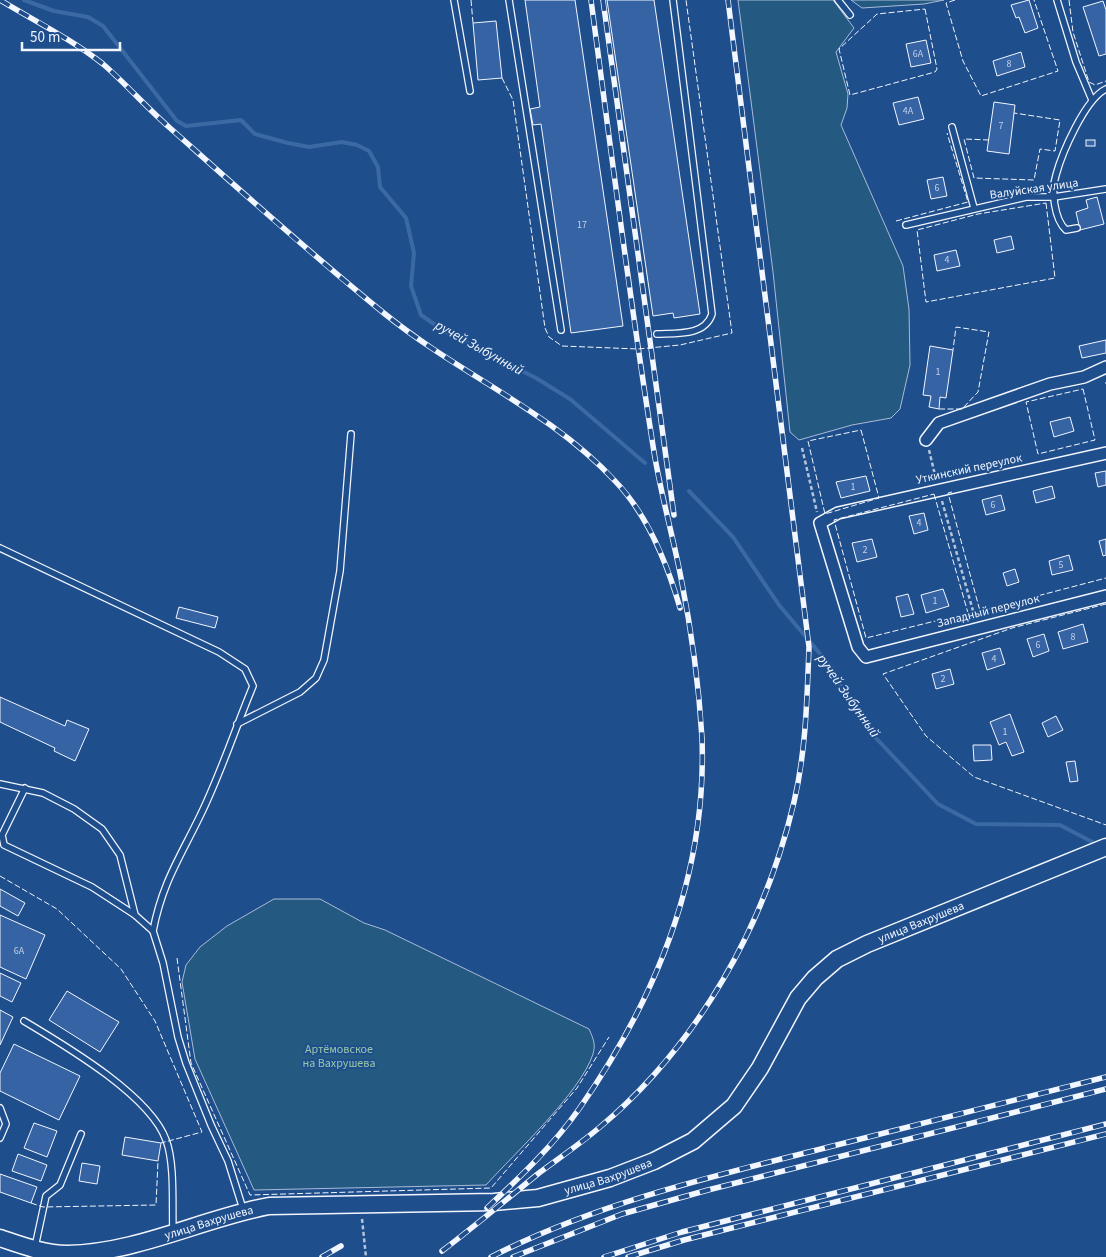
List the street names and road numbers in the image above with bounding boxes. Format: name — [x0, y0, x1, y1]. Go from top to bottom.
street label: Валуйская улица — [989, 174, 1079, 204]
street label: Уткинский переулок — [914, 449, 1024, 489]
street label: Западный переулок — [935, 590, 1041, 632]
street label: улица Вахрушева — [875, 897, 967, 947]
street label: улица Вахрушева — [562, 1154, 655, 1199]
street label: улица Вахрушева — [162, 1201, 255, 1244]

